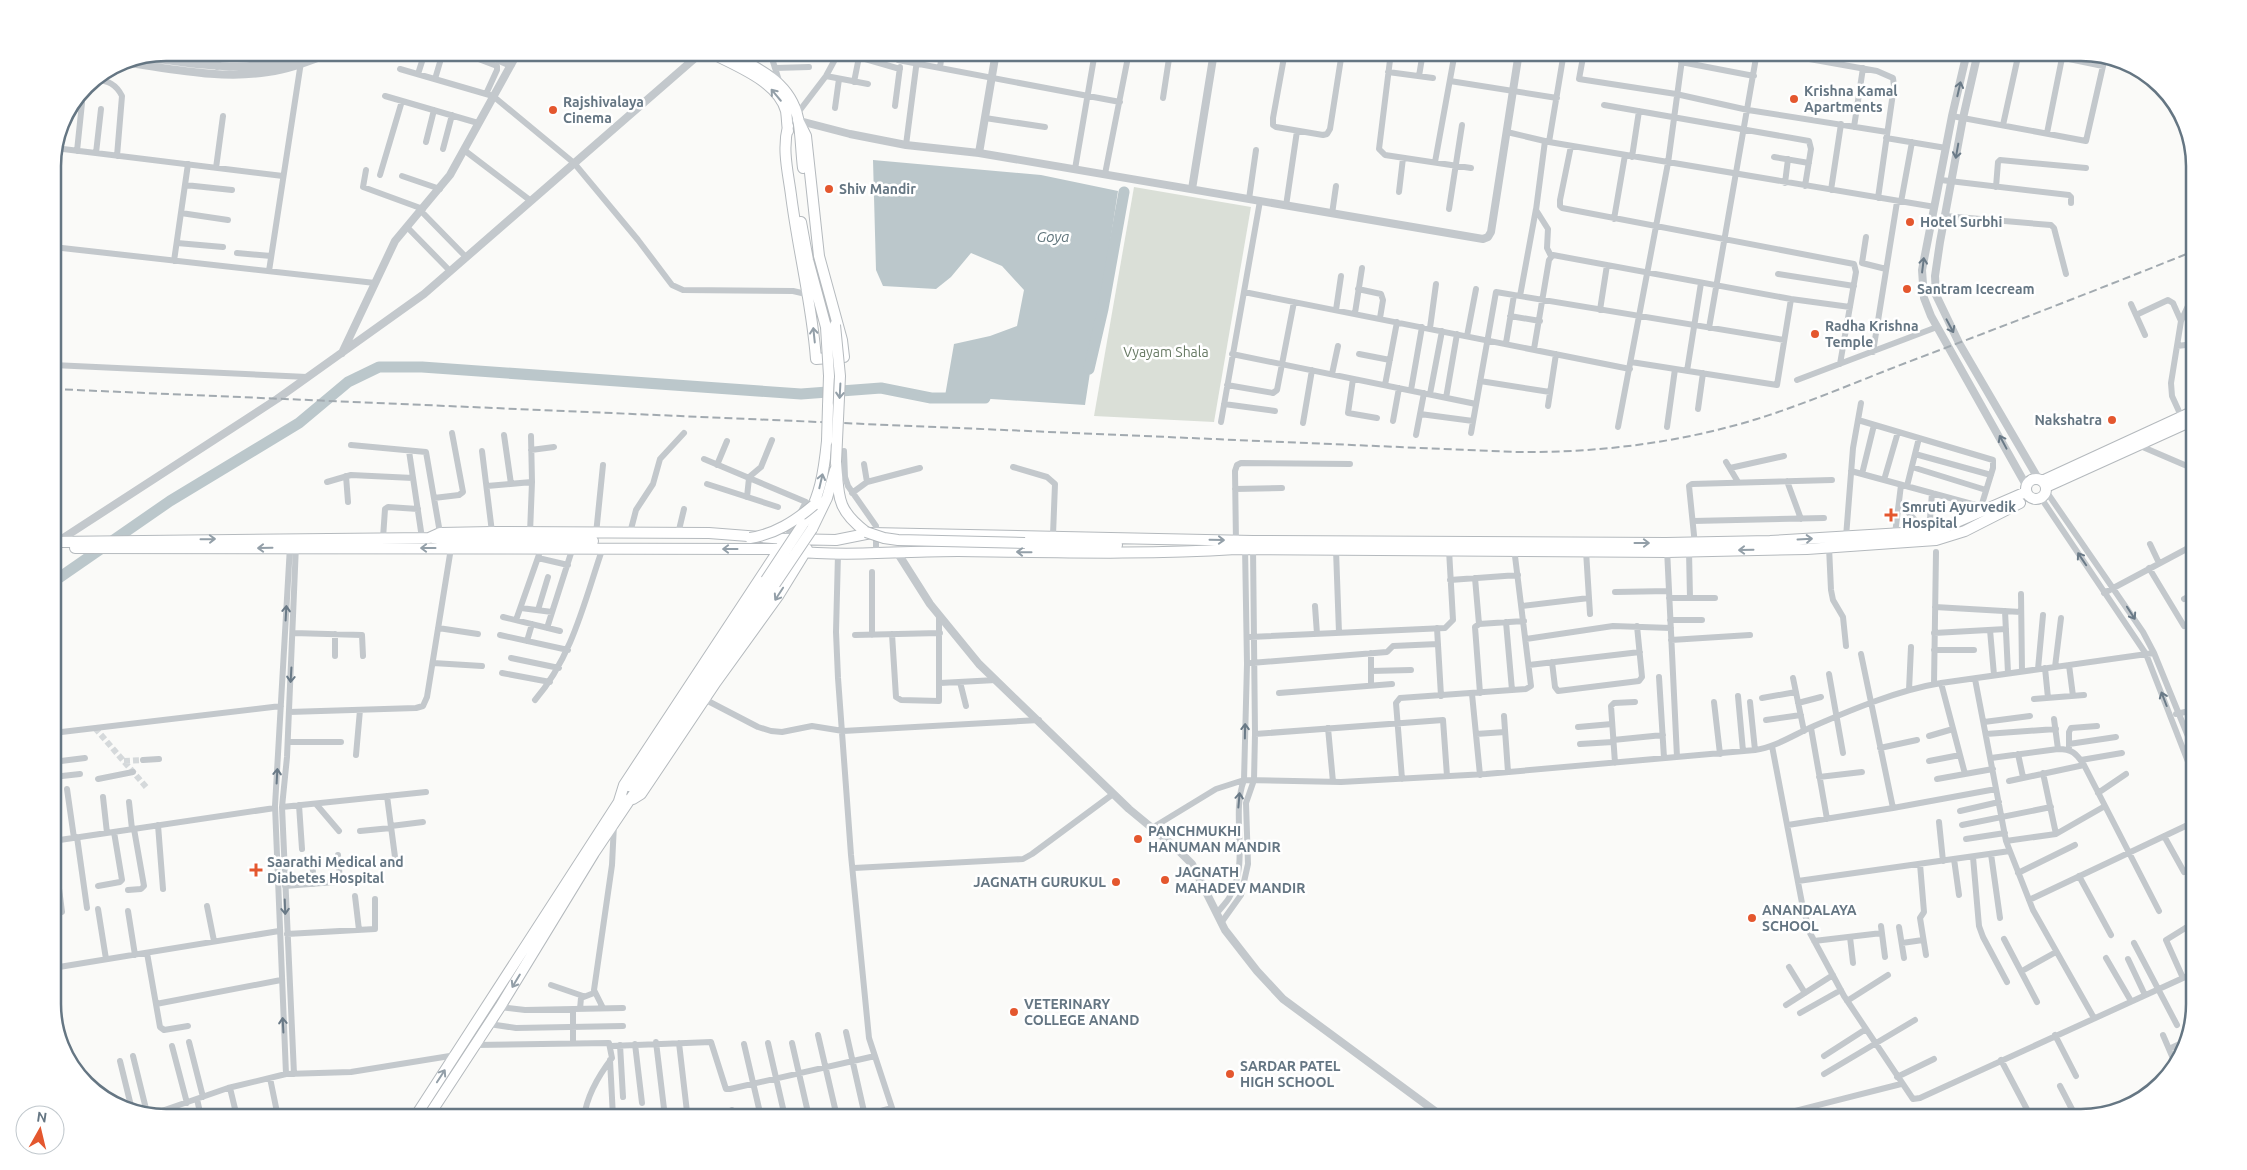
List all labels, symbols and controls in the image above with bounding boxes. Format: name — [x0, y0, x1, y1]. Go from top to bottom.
one-way arrow — [1955, 81, 1964, 97]
place label: Krishna Kamal Apartments — [1804, 83, 1898, 115]
one-way arrow — [770, 89, 781, 102]
marker: Krishna Kamal Apartments — [1788, 93, 1800, 105]
place label: Rajshivalaya Cinema — [563, 94, 644, 126]
marker: Rajshivalaya Cinema — [547, 104, 559, 116]
one-way arrow — [1952, 143, 1962, 159]
place label: Shiv Mandir — [839, 181, 916, 197]
marker: Shiv Mandir — [823, 183, 835, 195]
place label: Hotel Surbhi — [1920, 214, 2002, 230]
marker: Hotel Surbhi — [1904, 216, 1916, 228]
water label: Goya — [1037, 228, 1069, 245]
one-way arrow — [1919, 258, 1929, 274]
place label: Santram Icecream — [1917, 281, 2035, 297]
marker: Santram Icecream — [1901, 283, 1913, 295]
place label: Radha Krishna Temple — [1825, 318, 1919, 350]
one-way arrow — [1946, 318, 1956, 333]
one-way arrow — [809, 328, 819, 344]
marker: Radha Krishna Temple — [1809, 328, 1821, 340]
park label: Vyayam Shala — [1123, 344, 1209, 360]
one-way arrow — [835, 382, 844, 398]
place label: Nakshatra — [2034, 412, 2102, 428]
marker: Nakshatra — [2106, 414, 2118, 426]
one-way arrow — [1998, 435, 2007, 450]
one-way arrow — [817, 474, 826, 490]
place label: Smruti Ayurvedik Hospital — [1902, 499, 2016, 531]
marker: Smruti Ayurvedik Hospital — [1884, 508, 1898, 522]
one-way arrow — [199, 535, 215, 544]
one-way arrow — [1208, 535, 1225, 545]
one-way arrow — [1796, 535, 1812, 544]
one-way arrow — [1634, 538, 1650, 548]
one-way arrow — [258, 543, 274, 553]
one-way arrow — [420, 543, 436, 552]
one-way arrow — [723, 544, 739, 554]
one-way arrow — [1738, 545, 1754, 555]
one-way arrow — [1016, 547, 1032, 557]
one-way arrow — [2077, 553, 2087, 567]
one-way arrow — [774, 587, 784, 601]
one-way arrow — [2126, 605, 2136, 619]
one-way arrow — [282, 606, 291, 622]
one-way arrow — [286, 666, 296, 682]
one-way arrow — [2159, 692, 2168, 707]
one-way arrow — [1241, 723, 1250, 739]
one-way arrow — [272, 768, 282, 784]
one-way arrow — [1235, 793, 1244, 809]
place label: PANCHMUKHI HANUMAN MANDIR — [1148, 823, 1281, 855]
marker: PANCHMUKHI HANUMAN MANDIR — [1132, 833, 1144, 845]
place label: Saarathi Medical and Diabetes Hospital — [267, 854, 404, 886]
marker: Saarathi Medical and Diabetes Hospital — [249, 863, 263, 877]
place label: JAGNATH MAHADEV MANDIR — [1175, 864, 1305, 896]
place label: JAGNATH GURUKUL — [973, 874, 1106, 890]
marker: JAGNATH MAHADEV MANDIR — [1159, 874, 1171, 886]
marker: JAGNATH GURUKUL — [1110, 876, 1122, 888]
one-way arrow — [281, 898, 290, 914]
place label: ANANDALAYA SCHOOL — [1762, 902, 1857, 934]
marker: ANANDALAYA SCHOOL — [1746, 912, 1758, 924]
one-way arrow — [510, 973, 520, 987]
place label: VETERINARY COLLEGE ANAND — [1024, 996, 1139, 1028]
marker: VETERINARY COLLEGE ANAND — [1008, 1006, 1020, 1018]
one-way arrow — [279, 1018, 288, 1034]
place label: SARDAR PATEL HIGH SCHOOL — [1240, 1058, 1341, 1090]
marker: SARDAR PATEL HIGH SCHOOL — [1224, 1068, 1236, 1080]
one-way arrow — [437, 1070, 447, 1084]
north arrow — [15, 1105, 65, 1155]
text: N — [36, 1108, 48, 1126]

